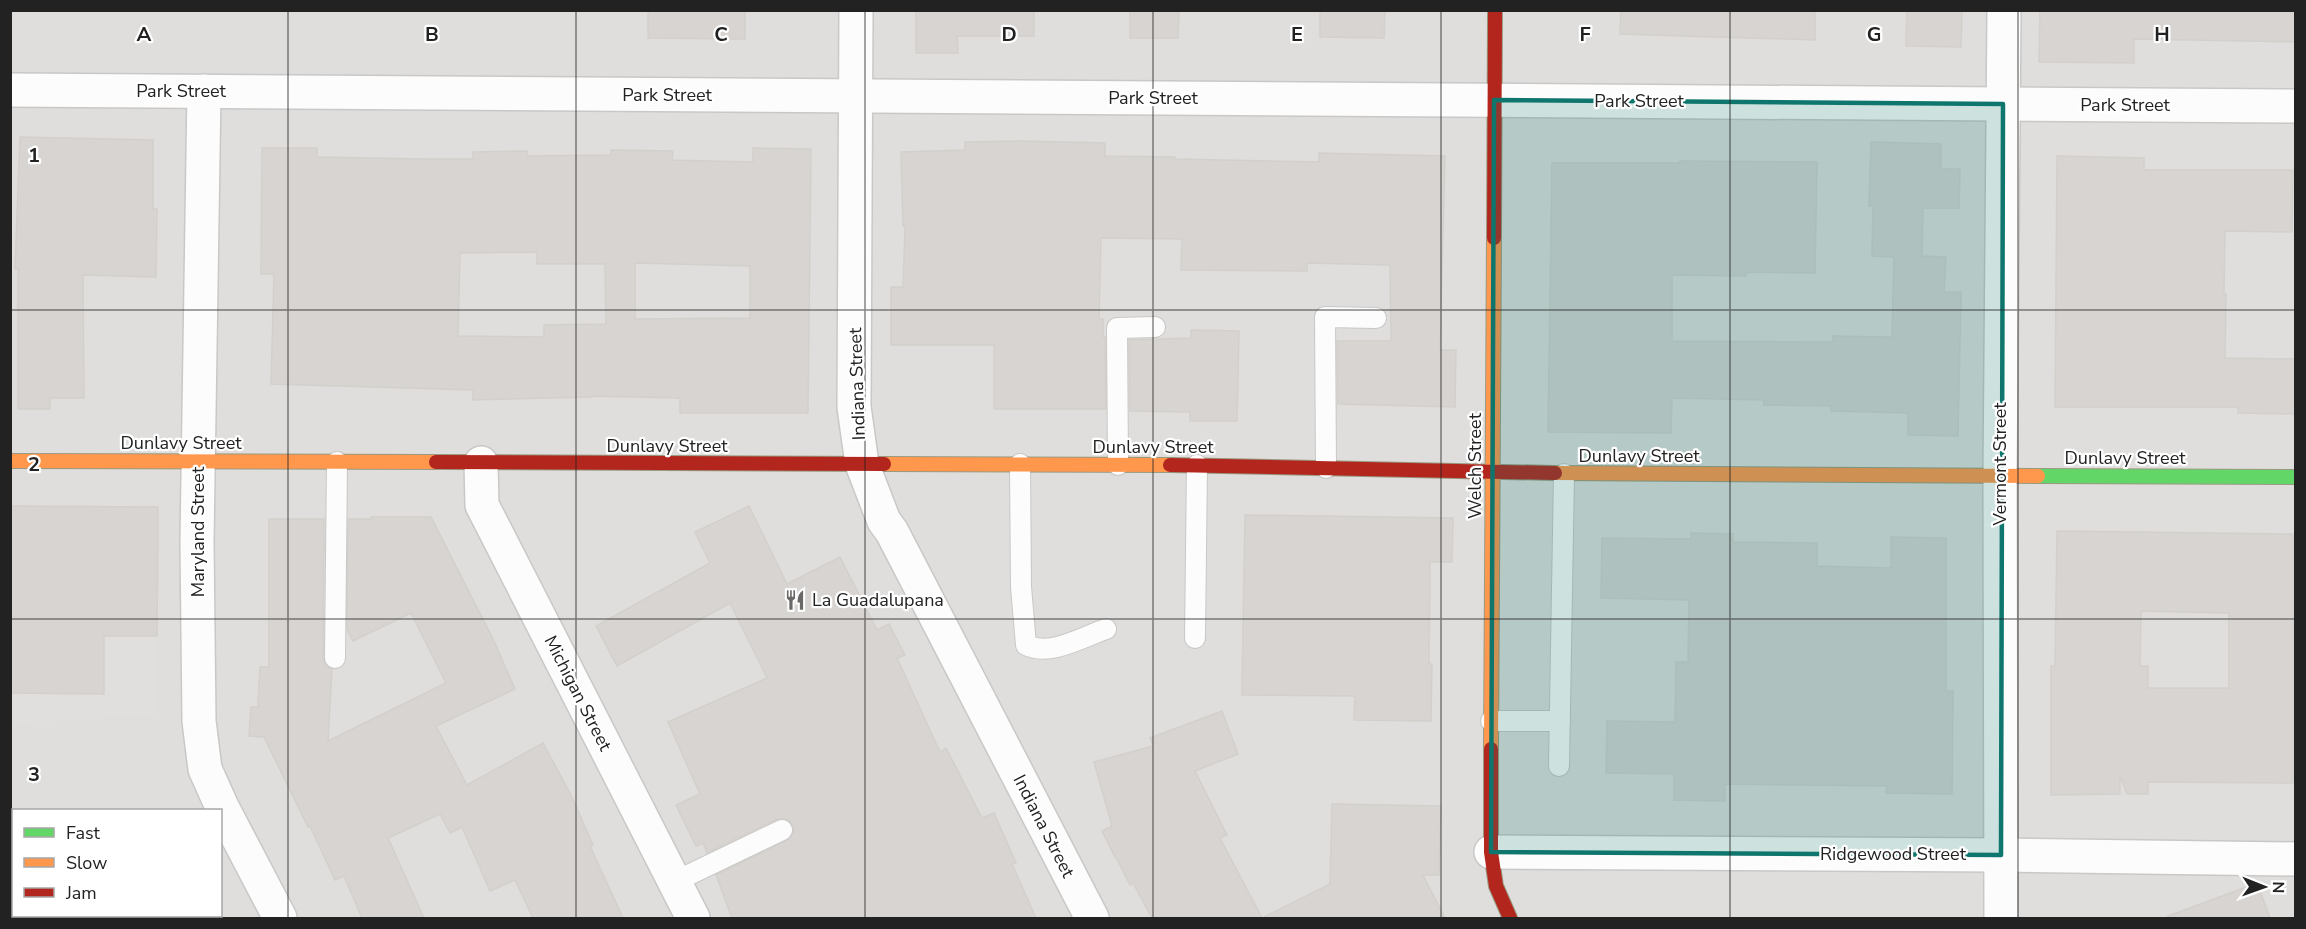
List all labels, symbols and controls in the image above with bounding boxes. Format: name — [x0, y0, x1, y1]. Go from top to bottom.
text: A — [137, 21, 152, 48]
text: B — [425, 21, 439, 48]
text: C — [714, 21, 728, 48]
text: D — [1001, 21, 1017, 48]
text: E — [1291, 21, 1303, 48]
text: F — [1579, 21, 1591, 48]
text: G — [1867, 21, 1881, 48]
text: H — [2154, 21, 2170, 48]
street label: Park Street — [136, 79, 227, 103]
street label: Park Street — [622, 83, 713, 107]
street label: Park Street — [1108, 86, 1199, 110]
street label: Park Street — [1594, 89, 1685, 113]
street label: Park Street — [2080, 93, 2171, 117]
text: 1 — [28, 142, 40, 169]
street label: Indiana Street — [843, 327, 871, 441]
street label: Vermont Street — [1988, 402, 2012, 527]
street label: Welch Street — [1463, 412, 1487, 519]
street label: Dunlavy Street — [120, 431, 242, 455]
street label: Dunlavy Street — [606, 434, 728, 458]
street label: Dunlavy Street — [1092, 435, 1214, 459]
street label: Dunlavy Street — [1578, 444, 1700, 468]
street label: Dunlavy Street — [2064, 446, 2186, 470]
text: 2 — [28, 451, 40, 478]
street label: Maryland Street — [186, 466, 210, 597]
restaurant icon: La Guadalupana — [783, 588, 807, 612]
place label: La Guadalupana — [812, 588, 944, 612]
street label: Michigan Street — [539, 631, 618, 755]
text: 3 — [28, 761, 40, 788]
street label: Indiana Street — [1008, 770, 1081, 882]
legend — [12, 809, 222, 917]
text: Fast — [66, 821, 101, 845]
street label: Ridgewood Street — [1820, 842, 1967, 866]
text: Slow — [66, 851, 107, 875]
north arrow — [2234, 857, 2294, 917]
text: Jam — [65, 881, 97, 905]
text: N — [2267, 881, 2289, 893]

